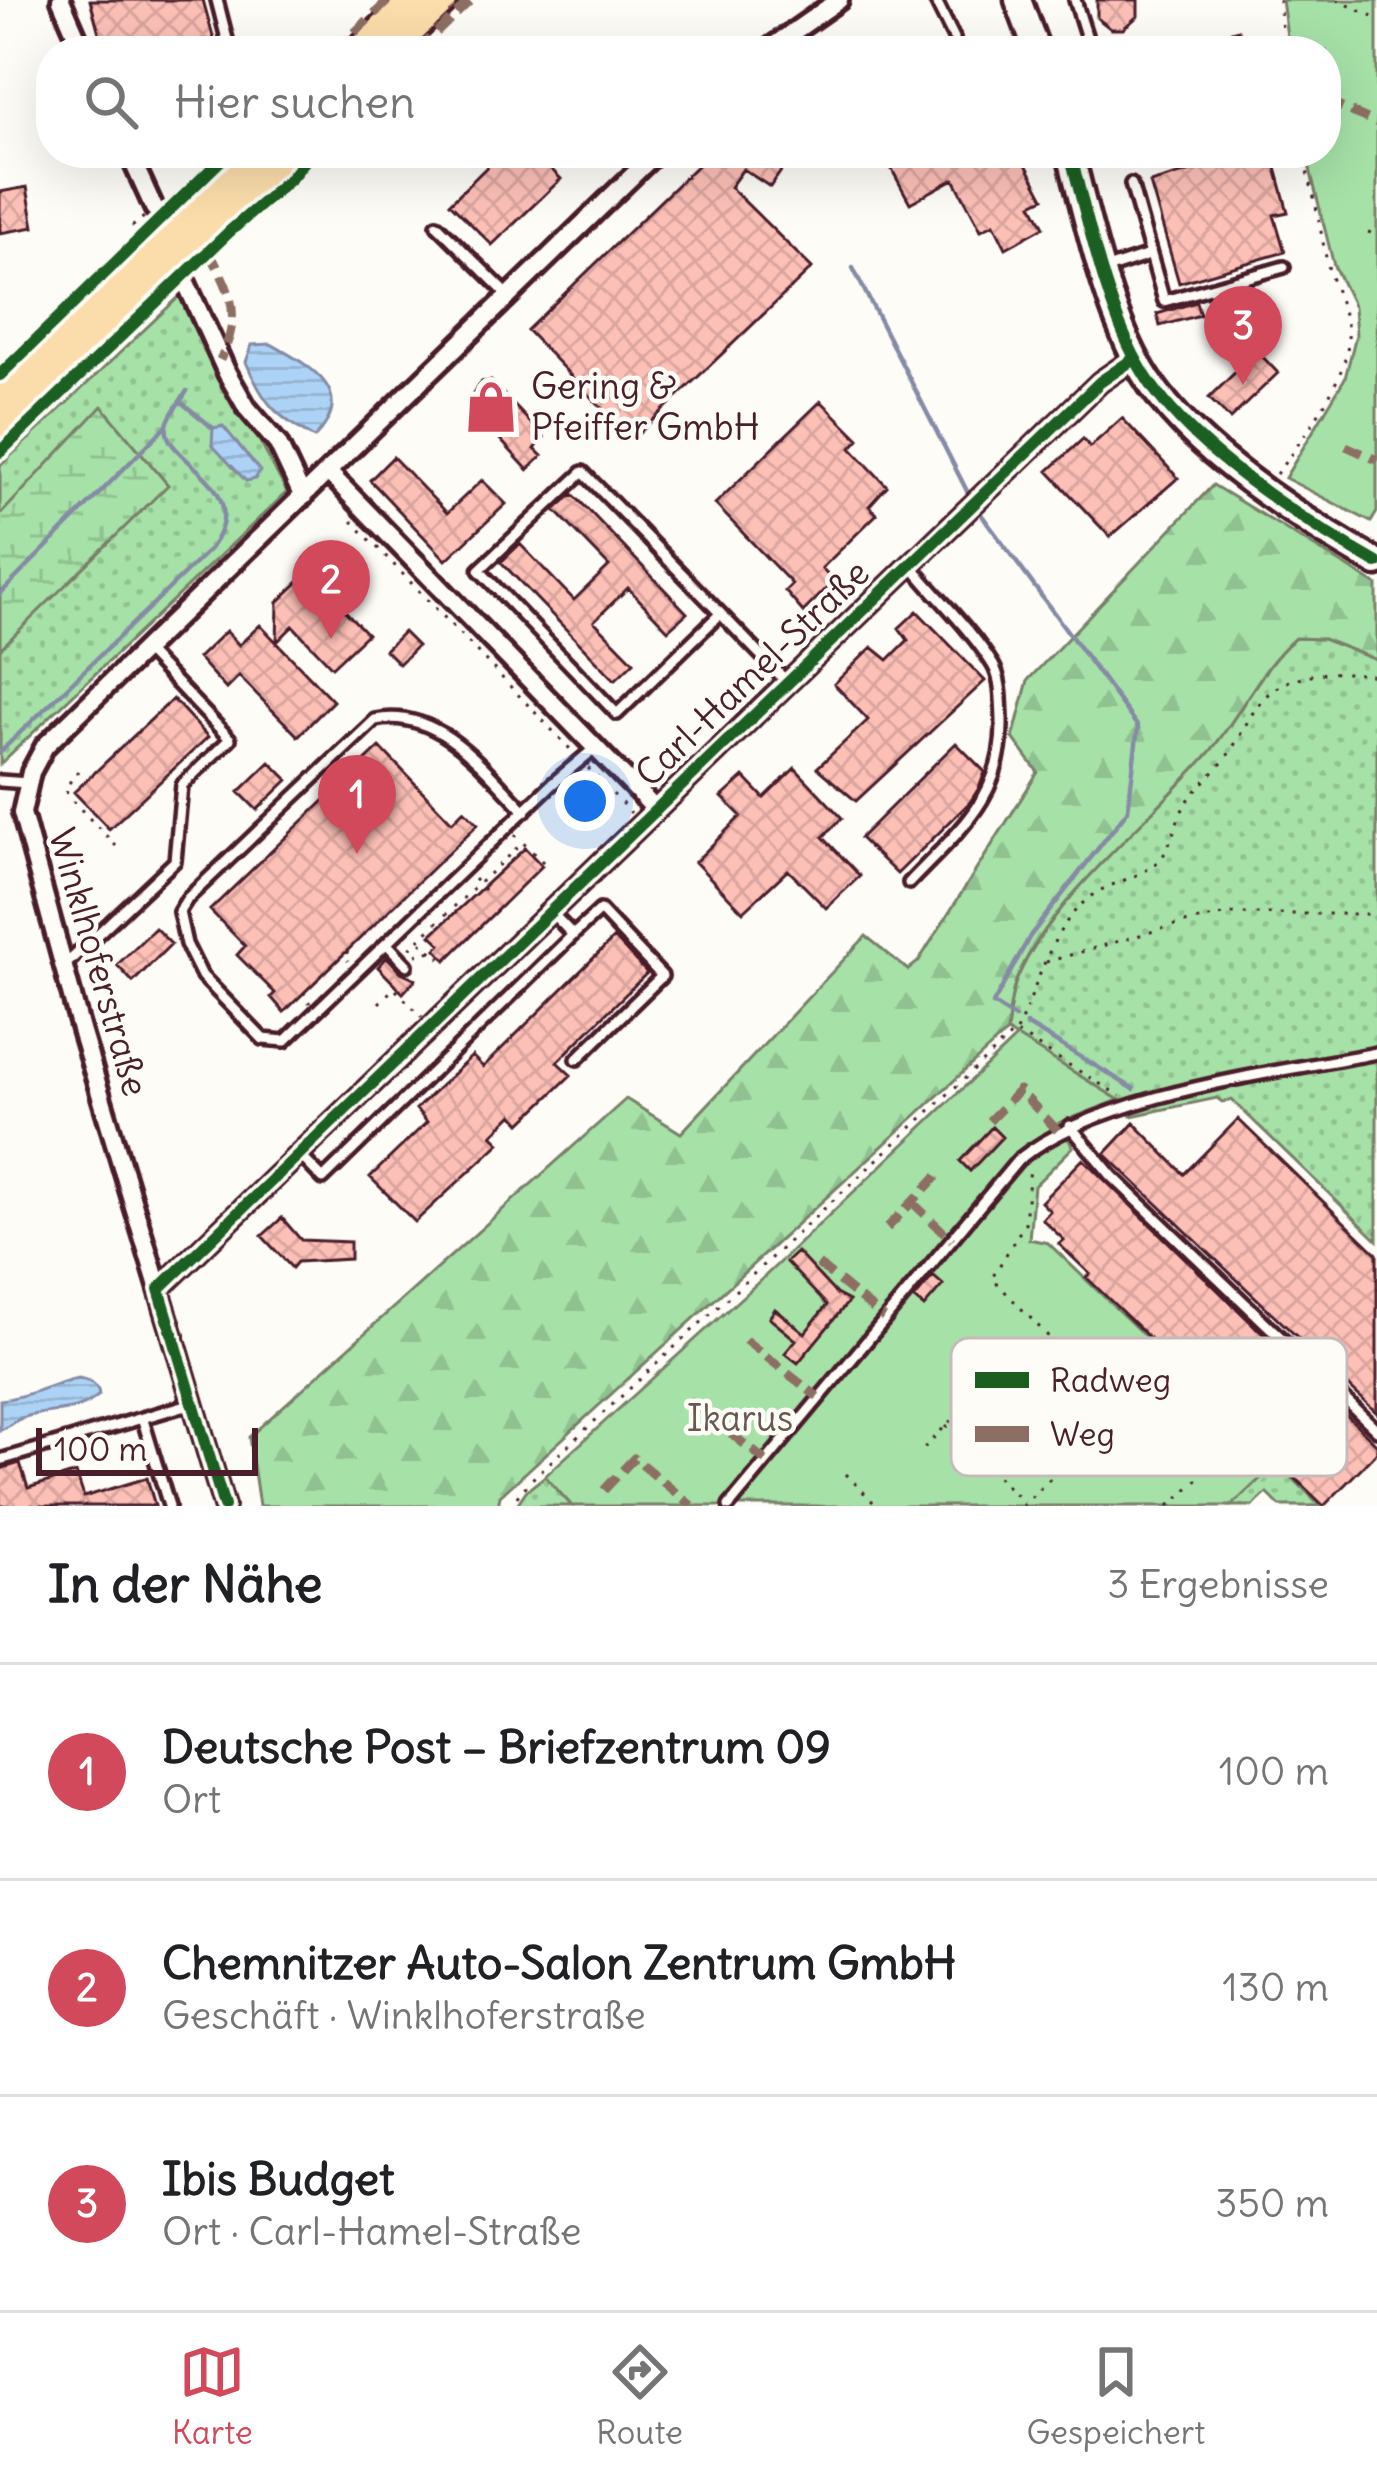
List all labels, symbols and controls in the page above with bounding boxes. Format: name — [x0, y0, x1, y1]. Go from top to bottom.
search box — [36, 36, 1341, 168]
icon: search — [78, 69, 144, 135]
text: Hier suchen — [174, 74, 415, 130]
pin: 3 — [1204, 286, 1282, 385]
place label: Gering & Pfeiffer GmbH — [531, 364, 760, 450]
shop icon: Gering & Pfeiffer GmbH — [462, 378, 520, 436]
pin: 2 — [292, 540, 370, 639]
street label: Carl-Hamel-Straße — [626, 550, 879, 796]
pin: 1 — [318, 755, 396, 854]
your location — [555, 771, 615, 831]
street label: Winklhoferstraße — [39, 823, 158, 1101]
legend — [951, 1338, 1347, 1476]
text: Radweg — [1050, 1359, 1171, 1401]
park label: Ikarus — [687, 1396, 793, 1441]
text: Weg — [1050, 1413, 1115, 1455]
scale bar — [36, 1422, 258, 1475]
text: 100 m — [54, 1428, 147, 1470]
text: In der Nähe — [48, 1552, 323, 1616]
text: 3 Ergebnisse — [1107, 1560, 1329, 1609]
text: Deutsche Post – Briefzentrum 09 — [162, 1719, 831, 1775]
text: 1 — [79, 1747, 95, 1796]
text: 100 m — [1219, 1747, 1329, 1796]
text: Ort — [162, 1775, 221, 1824]
text: Chemnitzer Auto-Salon Zentrum GmbH — [162, 1935, 956, 1991]
text: 2 — [76, 1963, 98, 2012]
text: 130 m — [1222, 1963, 1329, 2012]
text: Geschäft · Winklhoferstraße — [162, 1991, 646, 2040]
text: Ibis Budget — [162, 2151, 394, 2207]
text: 3 — [76, 2179, 98, 2228]
text: 350 m — [1215, 2179, 1329, 2228]
text: Ort · Carl-Hamel-Straße — [162, 2207, 581, 2256]
tab: Karte — [172, 2339, 253, 2453]
tab: Route — [596, 2339, 683, 2453]
tab: Gespeichert — [1026, 2339, 1205, 2453]

